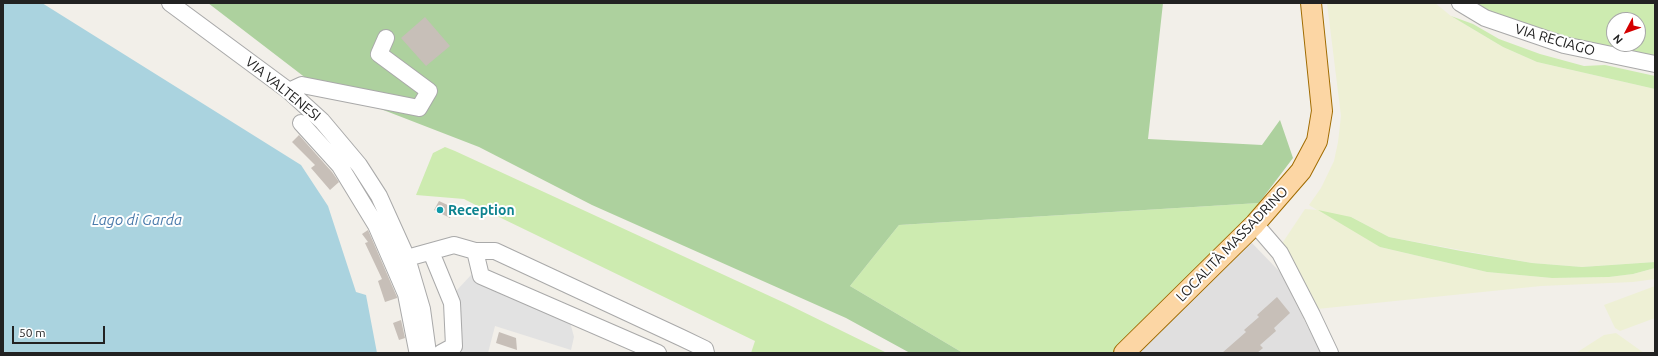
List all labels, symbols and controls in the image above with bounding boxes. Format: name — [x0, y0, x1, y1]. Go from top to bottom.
north arrow — [1606, 12, 1646, 52]
street label: VIA RECIAGO — [1513, 21, 1597, 59]
text: N — [1610, 32, 1625, 46]
street label: VIA VALTENESI — [242, 53, 324, 125]
street label: LOCALITÀ MASSADRINO — [1173, 183, 1291, 305]
place label: Reception — [448, 202, 515, 218]
marker: Reception — [435, 205, 445, 215]
water label: Lago di Garda — [92, 211, 182, 229]
scale bar — [14, 318, 107, 344]
text: 50 m — [19, 326, 46, 339]

